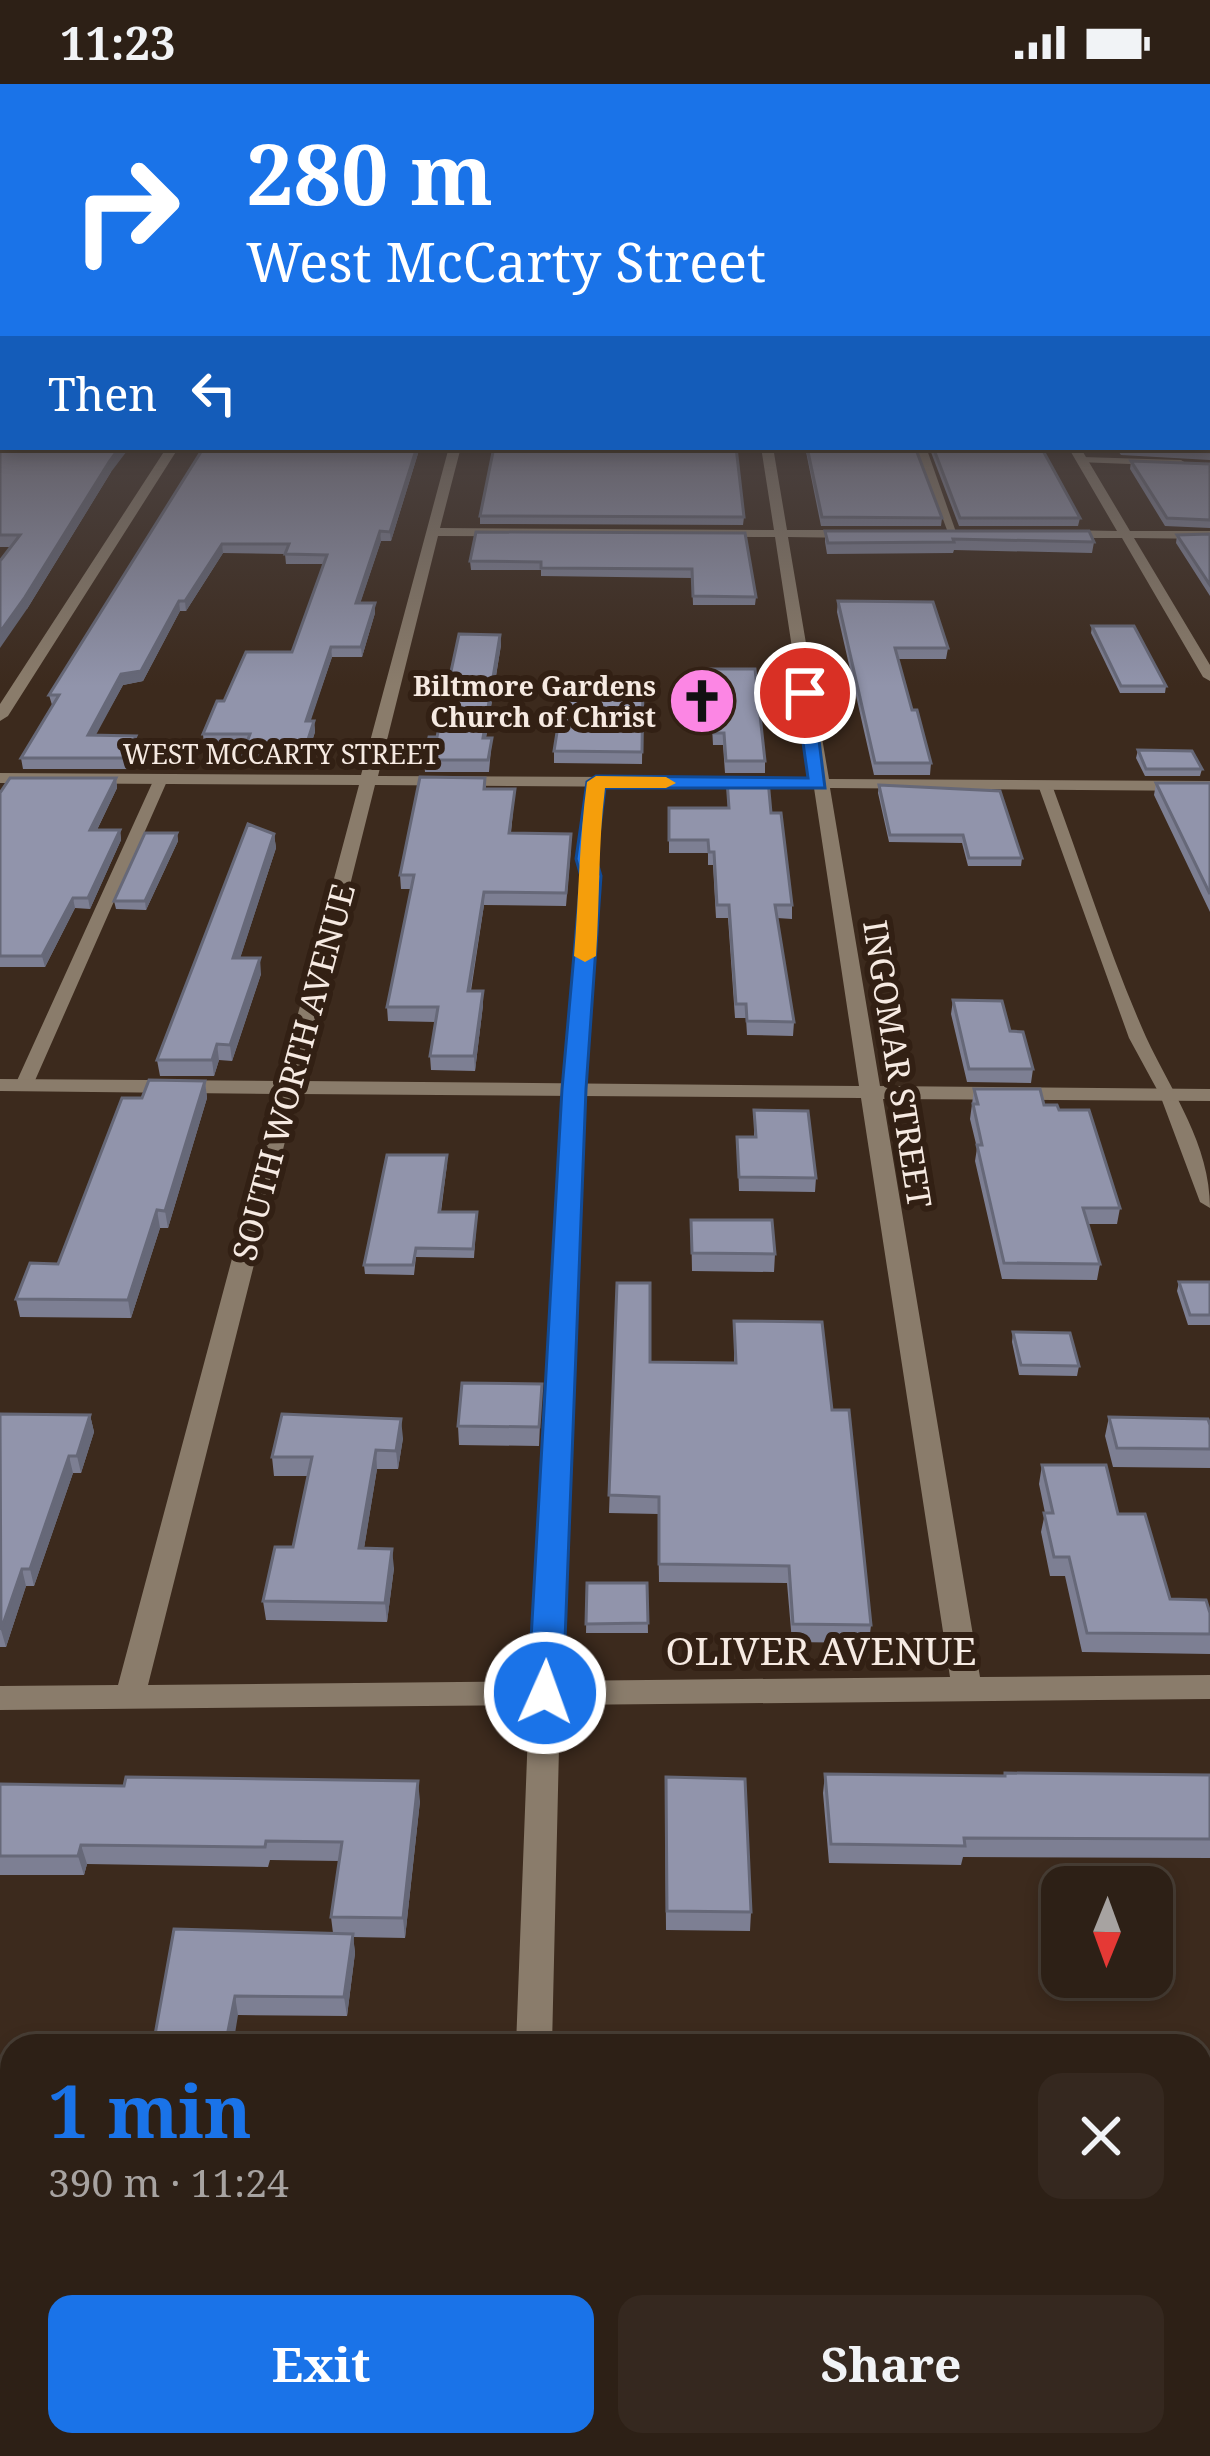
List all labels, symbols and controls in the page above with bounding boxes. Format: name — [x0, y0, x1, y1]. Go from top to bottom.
text: 11:23 — [60, 12, 175, 73]
text: 280 m — [246, 115, 493, 230]
icon: right — [48, 132, 204, 288]
text: West McCarty Street — [246, 224, 766, 298]
icon: left — [181, 360, 247, 426]
text: Then — [48, 363, 157, 424]
pin — [754, 642, 856, 744]
icon: arrive — [772, 660, 838, 726]
church icon: Biltmore Gardens Church of Christ — [667, 666, 737, 736]
place label: Biltmore Gardens Church of Christ — [413, 667, 656, 735]
street label: WEST MCCARTY STREET — [123, 735, 440, 772]
street label: SOUTH WORTH AVENUE — [221, 879, 365, 1265]
street label: INGOMAR STREET — [853, 917, 943, 1211]
street label: OLIVER AVENUE — [666, 1623, 976, 1676]
position arrow — [482, 1630, 608, 1756]
north arrow — [1041, 1866, 1173, 1998]
map controls — [1041, 1866, 1173, 1998]
text: 1 min — [48, 2061, 252, 2159]
button: close — [1038, 2073, 1164, 2199]
text: 390 m · 11:24 — [48, 2155, 289, 2208]
button: Exit — [48, 2295, 594, 2433]
button: Share — [618, 2295, 1164, 2433]

